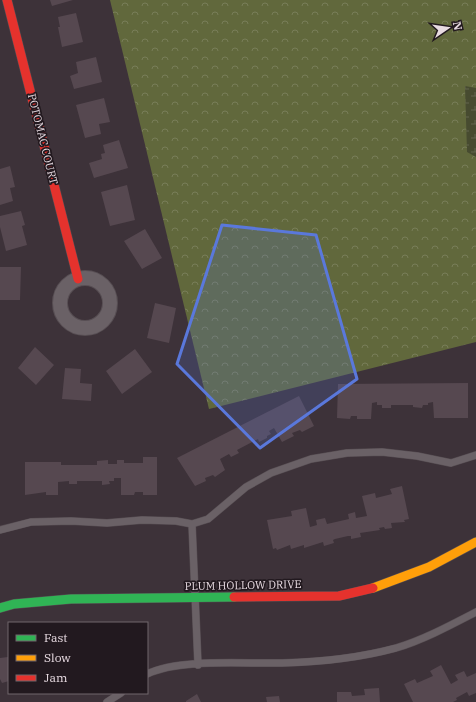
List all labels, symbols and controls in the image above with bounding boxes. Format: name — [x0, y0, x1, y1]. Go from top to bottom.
north arrow — [428, 8, 468, 48]
text: N — [450, 20, 466, 32]
street label: POTOMAC COURT — [25, 92, 61, 186]
street label: PLUM HOLLOW DRIVE — [184, 577, 302, 593]
legend — [8, 622, 148, 694]
text: Fast — [44, 630, 68, 645]
text: Slow — [44, 650, 71, 665]
text: Jam — [44, 670, 68, 685]

